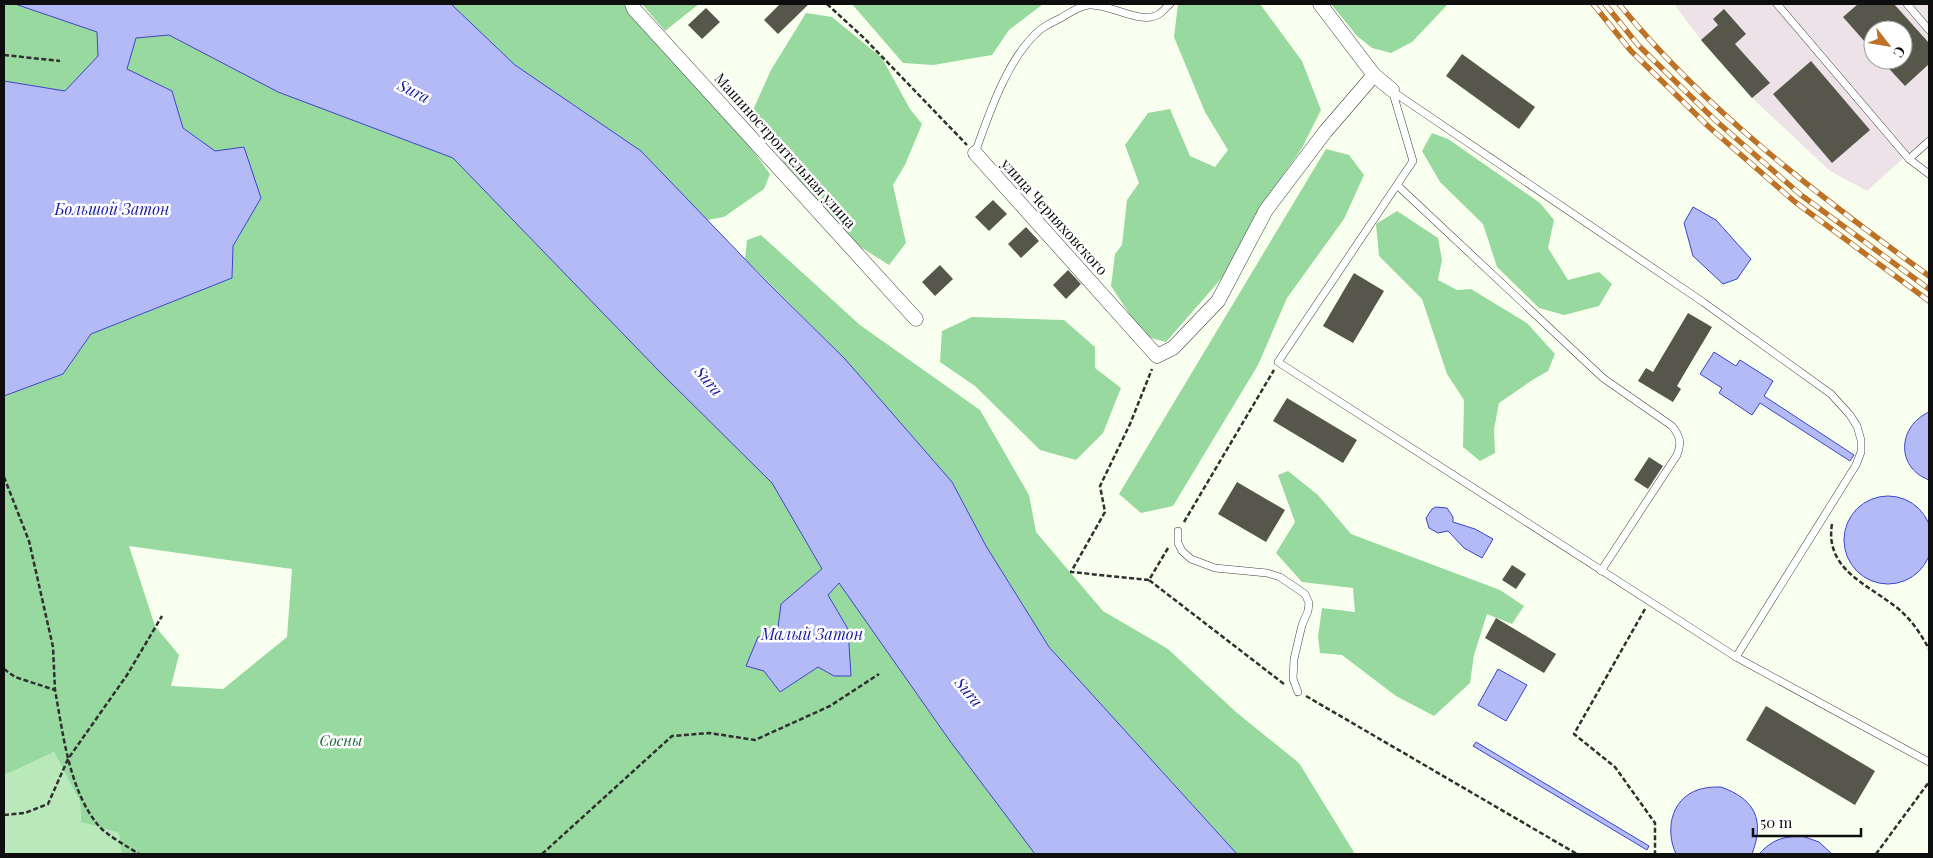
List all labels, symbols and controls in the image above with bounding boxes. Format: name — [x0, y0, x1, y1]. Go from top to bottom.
north arrow — [1863, 20, 1913, 70]
text: С — [1889, 43, 1910, 61]
street label: Машиностроительная улица — [711, 68, 861, 233]
water label: Sura — [394, 73, 434, 107]
street label: улица Черняховского — [996, 153, 1113, 279]
water label: Большой Затон — [54, 198, 169, 219]
water label: Sura — [690, 361, 728, 400]
water label: Малый Затон — [760, 623, 863, 644]
water label: Sura — [950, 672, 988, 711]
park label: Сосны — [319, 730, 363, 750]
scale bar — [1753, 806, 1860, 838]
text: 50 m — [1760, 812, 1793, 832]

